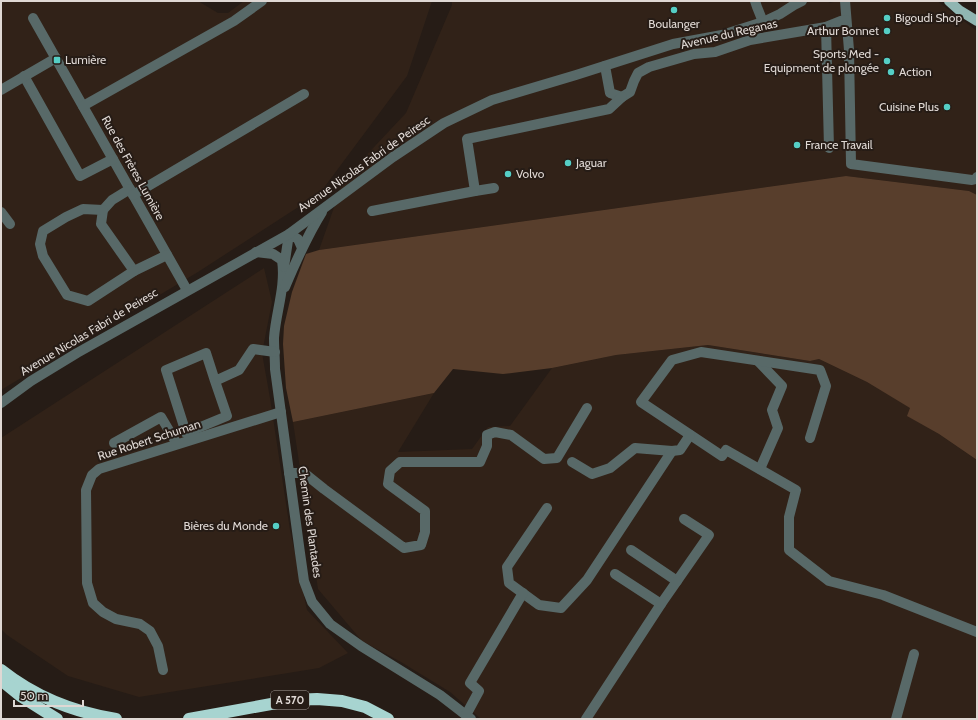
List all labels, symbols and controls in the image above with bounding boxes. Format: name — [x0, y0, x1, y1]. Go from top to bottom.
marker: Boulanger — [669, 5, 679, 15]
place label: Bigoudi Shop — [895, 10, 962, 25]
marker: Bigoudi Shop — [882, 13, 892, 23]
street label: Avenue du Reganas — [679, 15, 779, 52]
place label: Boulanger — [648, 16, 700, 31]
place label: Arthur Bonnet — [807, 23, 879, 38]
marker: Arthur Bonnet — [882, 26, 892, 36]
place label: Sports Med - Equipment de plongée — [764, 46, 879, 75]
place label: Lumière — [65, 52, 106, 67]
marker: Lumière — [52, 55, 62, 65]
marker: Sports Med - Equipment de plongée — [882, 56, 892, 66]
place label: Action — [899, 64, 932, 79]
marker: Action — [886, 67, 896, 77]
place label: Cuisine Plus — [879, 99, 939, 114]
marker: Cuisine Plus — [942, 102, 952, 112]
street label: Avenue Nicolas Fabri de Peiresc — [295, 112, 433, 215]
street label: Rue des Frères Lumière — [99, 113, 168, 223]
place label: France Travail — [805, 137, 873, 152]
marker: France Travail — [792, 140, 802, 150]
place label: Jaguar — [575, 155, 607, 170]
marker: Jaguar — [563, 158, 573, 168]
place label: Volvo — [516, 166, 545, 181]
marker: Volvo — [503, 169, 513, 179]
street label: Avenue Nicolas Fabri de Peiresc — [17, 284, 161, 379]
street label: Rue Robert Schuman — [95, 416, 203, 463]
street label: Chemin des Plantades — [295, 465, 326, 579]
place label: Bières du Monde — [183, 518, 268, 533]
marker: Bières du Monde — [271, 521, 281, 531]
scale bar — [14, 682, 83, 708]
text: 50 m — [20, 688, 48, 703]
road number: A 570 — [271, 691, 309, 709]

